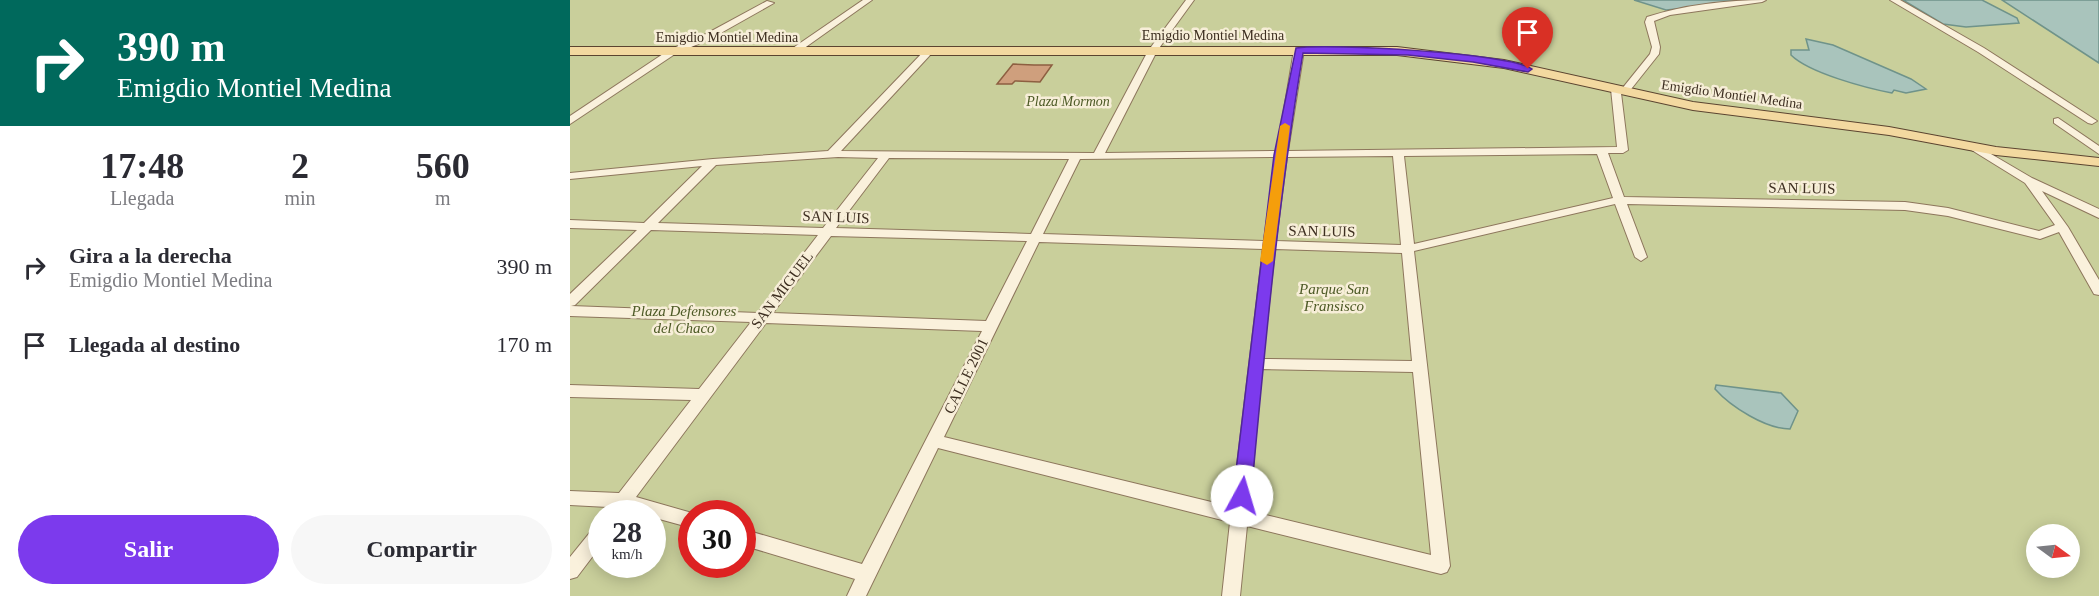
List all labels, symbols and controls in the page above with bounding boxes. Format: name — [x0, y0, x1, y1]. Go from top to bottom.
pin — [1502, 7, 1553, 69]
icon: arrive — [1511, 16, 1544, 49]
icon: right — [18, 24, 96, 102]
text: 390 m — [117, 24, 226, 70]
street label: Emigdio Montiel Medina — [1142, 28, 1285, 43]
street label: Emigdio Montiel Medina — [656, 30, 799, 45]
text: Emigdio Montiel Medina — [117, 73, 391, 103]
street label: Emigdio Montiel Medina — [1660, 77, 1804, 112]
park label: Plaza Mormon — [1025, 94, 1110, 109]
text: 17:48 — [100, 146, 184, 186]
text: 2 — [291, 146, 309, 186]
text: 560 — [416, 146, 470, 186]
street label: SAN LUIS — [1768, 179, 1836, 197]
text: Llegada — [110, 187, 174, 209]
text: min — [284, 187, 316, 209]
text: m — [435, 187, 451, 209]
street label: SAN LUIS — [802, 208, 870, 226]
street label: SAN LUIS — [1288, 222, 1356, 240]
text: Gira a la derecha — [69, 243, 232, 268]
street label: SAN MIGUEL — [748, 248, 816, 332]
icon: right — [18, 251, 51, 284]
text: 390 m — [496, 254, 552, 279]
text: Emigdio Montiel Medina — [69, 269, 272, 291]
park label: Parque San Fransisco — [1298, 281, 1369, 314]
park label: Plaza Defensores del Chaco — [631, 303, 737, 336]
icon: arrive — [18, 329, 51, 362]
text: Llegada al destino — [69, 332, 240, 357]
text: 170 m — [496, 332, 552, 357]
street label: CALLE 2001 — [941, 336, 991, 416]
position arrow — [1210, 464, 1274, 528]
speed limit sign: 30 — [678, 500, 756, 578]
button: Salir — [18, 515, 279, 584]
button: Compartir — [291, 515, 552, 584]
text: 28 — [612, 515, 642, 548]
north arrow — [2026, 524, 2080, 578]
map controls — [2026, 524, 2080, 578]
text: km/h — [612, 546, 642, 562]

